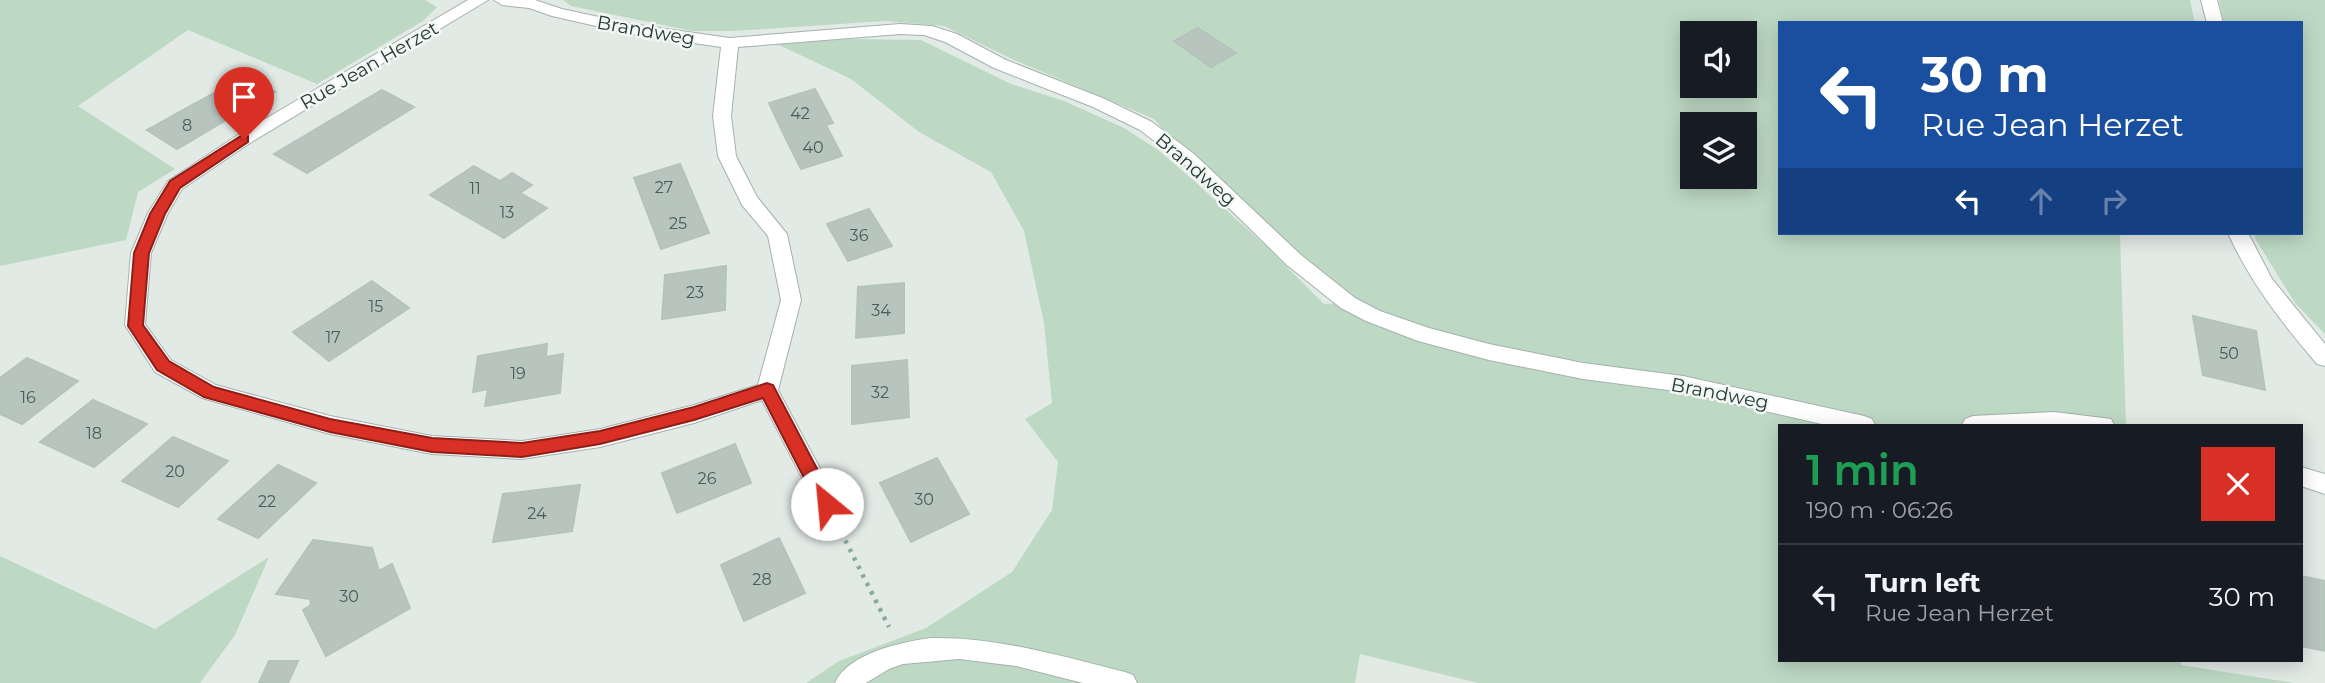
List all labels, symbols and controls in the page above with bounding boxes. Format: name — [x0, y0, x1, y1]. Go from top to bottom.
street label: Brandweg — [595, 11, 697, 50]
street label: Rue Jean Herzet — [296, 16, 443, 114]
map controls — [1680, 21, 1757, 189]
button: sound — [1680, 21, 1757, 98]
text: 30 m — [1921, 45, 2049, 104]
icon: left — [1806, 49, 1897, 140]
pin — [214, 67, 274, 139]
icon: arrive — [225, 78, 263, 116]
house number: 42 — [790, 104, 810, 123]
text: Rue Jean Herzet — [1921, 105, 2184, 144]
button: layers — [1680, 112, 1757, 189]
house number: 8 — [182, 116, 192, 135]
street label: Brandweg — [1151, 128, 1241, 211]
house number: 40 — [802, 138, 824, 157]
house number: 27 — [655, 178, 673, 197]
house number: 11 — [469, 179, 481, 198]
icon: left — [1949, 182, 1987, 220]
icon: ahead — [2022, 182, 2060, 220]
icon: right — [2095, 182, 2133, 220]
house number: 13 — [500, 203, 514, 222]
house number: 25 — [669, 214, 687, 233]
house number: 36 — [850, 226, 869, 245]
house number: 23 — [686, 283, 704, 302]
house number: 15 — [369, 297, 383, 316]
house number: 34 — [871, 301, 891, 320]
house number: 17 — [325, 328, 341, 347]
house number: 50 — [2219, 344, 2239, 363]
house number: 19 — [510, 364, 526, 383]
street label: Brandweg — [1669, 373, 1771, 414]
house number: 32 — [871, 383, 889, 402]
house number: 16 — [20, 388, 36, 407]
house number: 18 — [86, 424, 102, 443]
text: 1 min — [1806, 444, 1919, 496]
button: close — [2201, 447, 2275, 521]
house number: 20 — [165, 462, 185, 481]
position arrow — [790, 467, 864, 541]
house number: 26 — [698, 469, 717, 488]
house number: 30 — [914, 490, 934, 509]
house number: 22 — [258, 492, 276, 511]
text: 190 m · 06:26 — [1806, 496, 1953, 524]
house number: 24 — [527, 504, 547, 523]
text: Turn left — [1865, 567, 1981, 599]
house number: 28 — [752, 570, 772, 589]
icon: left — [1806, 578, 1844, 616]
text: 30 m — [2209, 581, 2275, 613]
house number: 30 — [339, 587, 359, 606]
text: Rue Jean Herzet — [1865, 599, 2054, 627]

